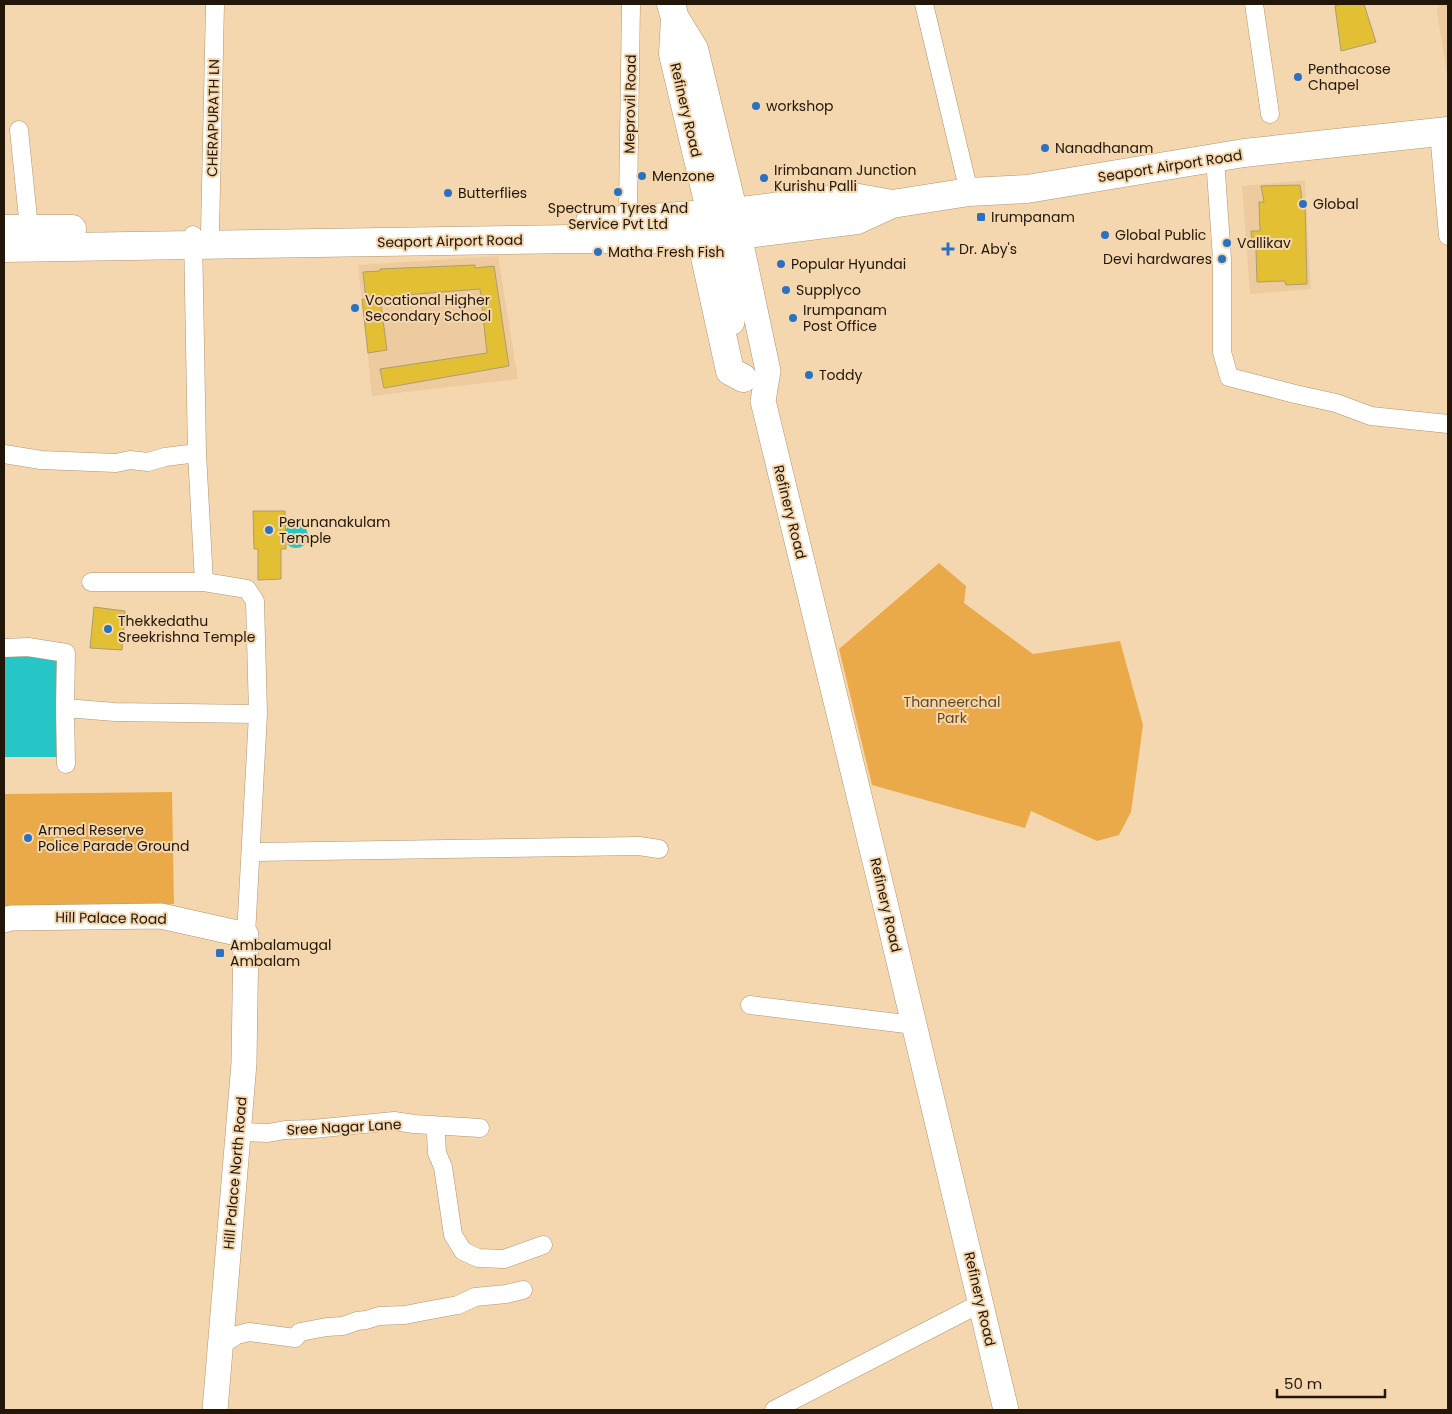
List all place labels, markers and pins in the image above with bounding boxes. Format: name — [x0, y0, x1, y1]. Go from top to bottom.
place label: Penthacose Chapel — [1308, 59, 1391, 95]
marker: Penthacose Chapel — [1292, 71, 1304, 83]
place label: workshop — [766, 96, 834, 116]
marker: workshop — [750, 100, 762, 112]
place label: Nanadhanam — [1055, 138, 1153, 158]
marker: Nanadhanam — [1039, 142, 1051, 154]
place label: Irimbanam Junction Kurishu Palli — [774, 160, 916, 196]
place label: Menzone — [652, 166, 715, 186]
marker: Menzone — [636, 170, 648, 182]
marker: Irimbanam Junction Kurishu Palli — [758, 172, 770, 184]
place label: Butterflies — [458, 183, 527, 203]
marker: Spectrum Tyres And Service Pvt Ltd — [612, 186, 624, 198]
marker: Butterflies — [442, 187, 454, 199]
place label: Global — [1313, 194, 1359, 214]
place label: Spectrum Tyres And Service Pvt Ltd — [548, 198, 688, 234]
marker: Global — [1297, 198, 1309, 210]
place label: Irumpanam — [991, 207, 1075, 227]
marker: Irumpanam — [975, 211, 987, 223]
place label: Global Public — [1115, 225, 1206, 245]
marker: Global Public — [1099, 229, 1111, 241]
place label: Vallikav — [1237, 233, 1291, 253]
marker: Vallikav — [1221, 237, 1233, 249]
place label: Dr. Aby's — [959, 239, 1017, 259]
place label: Matha Fresh Fish — [608, 242, 725, 262]
marker: Dr. Aby's — [941, 242, 955, 256]
marker: Matha Fresh Fish — [592, 246, 604, 258]
place label: Devi hardwares — [1103, 249, 1212, 269]
marker: Devi hardwares — [1216, 253, 1228, 265]
place label: Popular Hyundai — [791, 254, 906, 274]
marker: Popular Hyundai — [775, 258, 787, 270]
place label: Supplyco — [796, 280, 861, 300]
marker: Supplyco — [780, 284, 792, 296]
place label: Vocational Higher Secondary School — [365, 290, 491, 326]
place label: Irumpanam Post Office — [803, 300, 887, 336]
marker: Vocational Higher Secondary School — [349, 302, 361, 314]
marker: Irumpanam Post Office — [787, 312, 799, 324]
place label: Toddy — [819, 365, 862, 385]
marker: Toddy — [803, 369, 815, 381]
place label: Perunanakulam Temple — [279, 512, 390, 548]
marker: Perunanakulam Temple — [263, 524, 275, 536]
place label: Thekkedathu Sreekrishna Temple — [118, 611, 256, 647]
marker: Thekkedathu Sreekrishna Temple — [102, 623, 114, 635]
place label: Armed Reserve Police Parade Ground — [38, 820, 189, 856]
marker: Armed Reserve Police Parade Ground — [22, 832, 34, 844]
place label: Ambalamugal Ambalam — [230, 935, 331, 971]
marker: Ambalamugal Ambalam — [214, 947, 226, 959]

